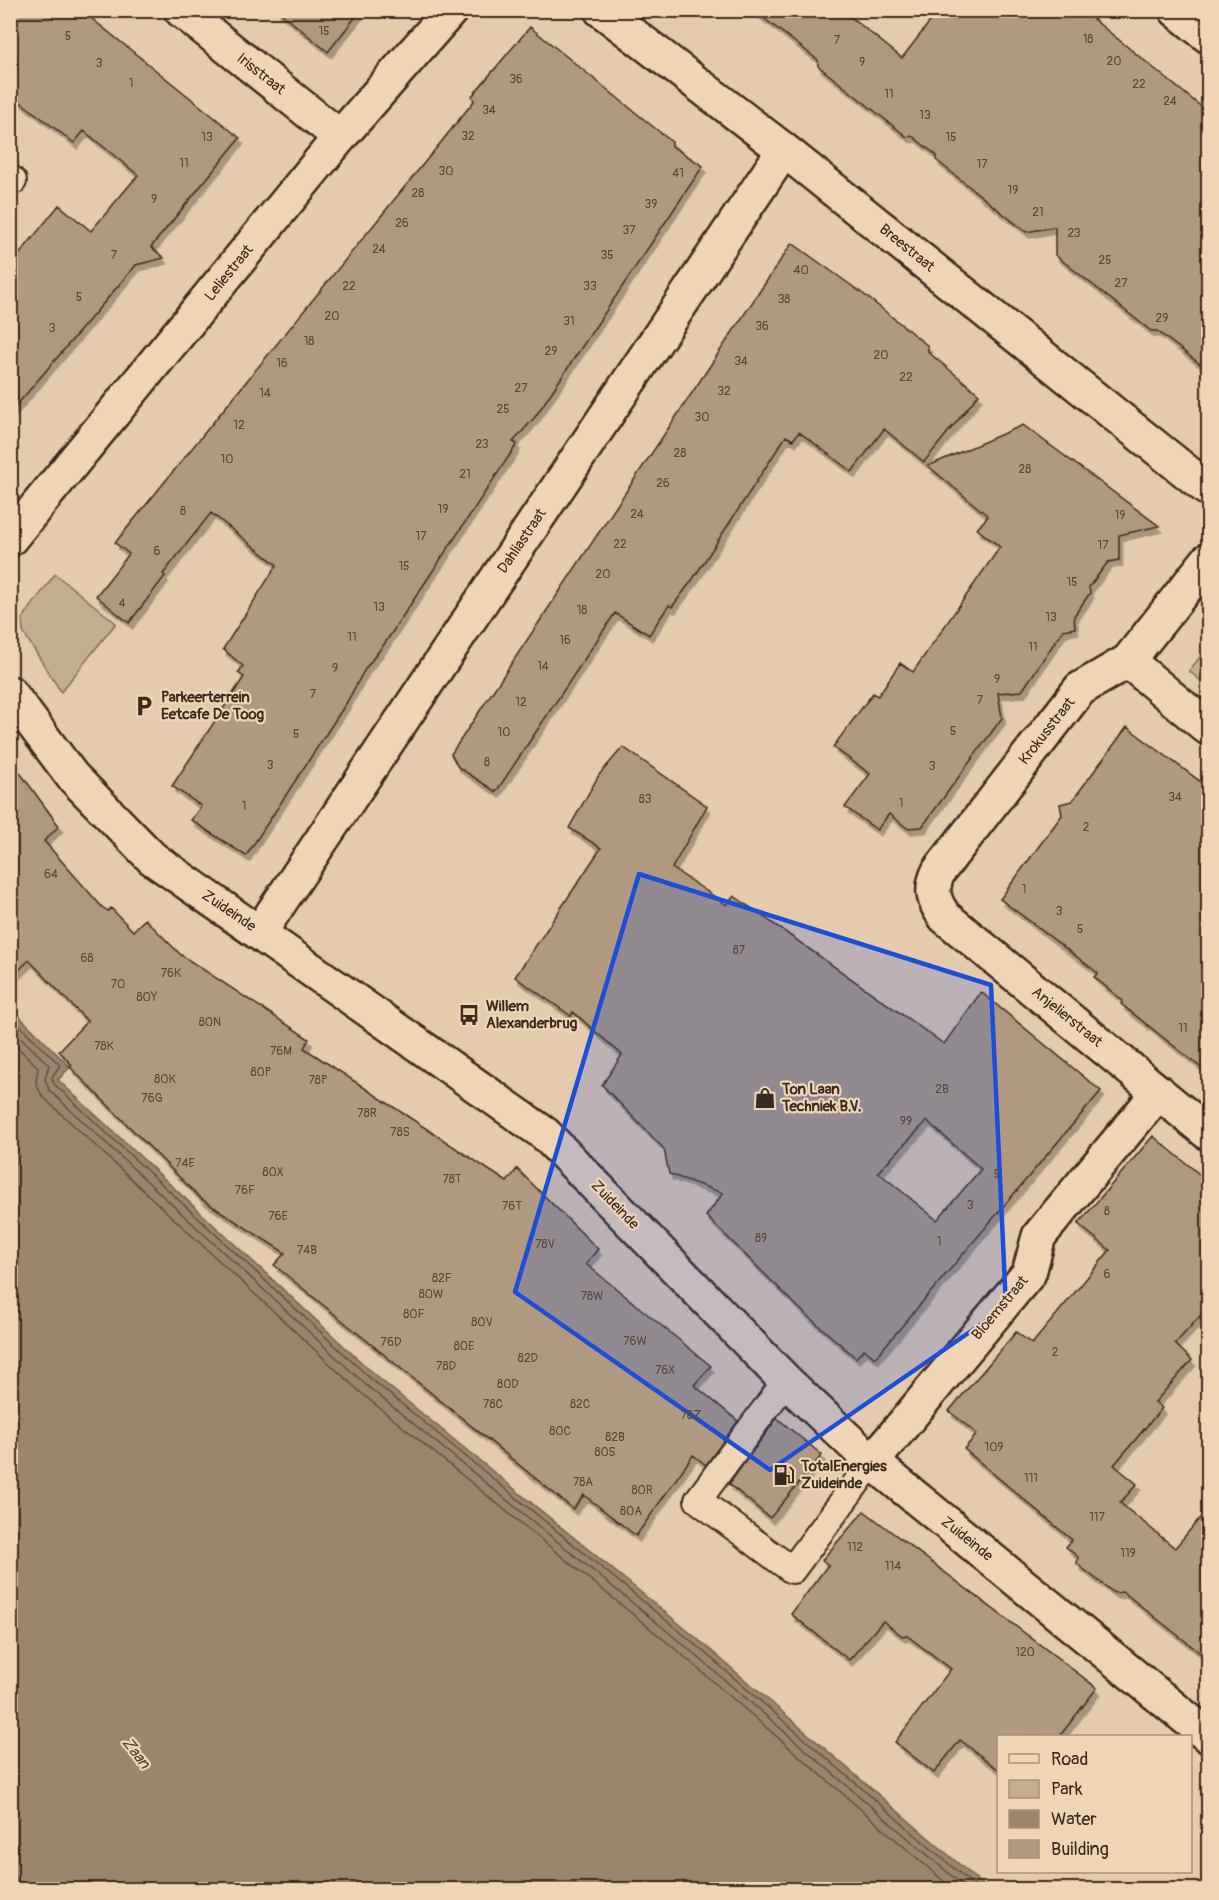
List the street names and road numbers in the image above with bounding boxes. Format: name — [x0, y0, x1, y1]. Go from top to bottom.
street label: Irisstraat — [233, 49, 290, 99]
street label: Breestraat — [875, 220, 939, 277]
street label: Leliestraat — [200, 240, 258, 305]
street label: Dahliastraat — [493, 504, 551, 577]
street label: Krokusstraat — [1015, 693, 1080, 768]
street label: Zuideinde — [198, 886, 260, 936]
street label: Anjelierstraat — [1028, 983, 1107, 1052]
street label: Zuideinde — [587, 1176, 644, 1234]
street label: Bloemstraat — [968, 1271, 1033, 1344]
street label: Zuideinde — [937, 1512, 997, 1566]

